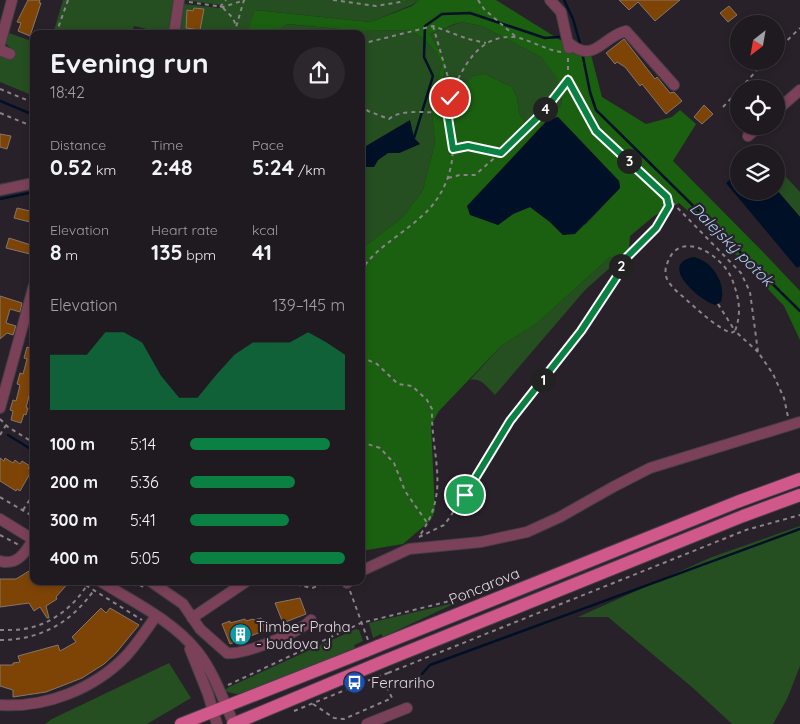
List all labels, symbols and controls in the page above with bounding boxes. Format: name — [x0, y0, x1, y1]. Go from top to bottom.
north arrow — [730, 15, 785, 70]
map controls — [730, 15, 785, 200]
text: Evening run — [50, 45, 209, 80]
button: share — [293, 47, 345, 99]
pin — [429, 77, 471, 119]
button: locate — [730, 80, 785, 135]
text: 18:42 — [50, 82, 85, 102]
icon: check — [436, 84, 464, 112]
pin: 4 — [532, 96, 558, 122]
text: 4 — [541, 100, 550, 118]
text: Distance — [50, 136, 106, 154]
text: Time — [151, 136, 183, 154]
text: Pace — [252, 136, 284, 154]
button: layers — [730, 145, 785, 200]
pin: 3 — [616, 148, 642, 174]
text: 3 — [626, 152, 633, 170]
text: 0.52 — [50, 154, 92, 180]
text: 2:48 — [151, 154, 193, 180]
text: 5:24 — [252, 154, 294, 180]
text: km — [92, 161, 116, 179]
text: /km — [294, 161, 326, 179]
water label: Dalejský potok — [686, 198, 779, 291]
text: Elevation — [50, 221, 109, 239]
text: Heart rate — [151, 221, 218, 239]
text: kcal — [252, 221, 278, 239]
text: 8 — [50, 239, 62, 265]
text: 135 — [151, 239, 183, 265]
text: 41 — [252, 239, 272, 265]
text: m — [62, 246, 78, 264]
text: bpm — [183, 246, 216, 264]
pin: 2 — [608, 254, 634, 278]
text: 2 — [618, 257, 625, 275]
text: Elevation — [50, 295, 117, 315]
text: 139–145 m — [272, 295, 345, 315]
pin: 1 — [530, 368, 556, 392]
text: 1 — [541, 371, 546, 389]
text: 100 m — [50, 434, 95, 454]
text: 5:14 — [130, 434, 156, 454]
text: 200 m — [50, 472, 98, 492]
text: 5:36 — [130, 472, 159, 492]
pin — [444, 474, 486, 516]
icon: arrive — [451, 481, 479, 509]
text: 300 m — [50, 510, 97, 530]
text: 5:41 — [130, 510, 156, 530]
text: 400 m — [50, 548, 98, 568]
text: 5:05 — [130, 548, 160, 568]
street label: Poncarova — [446, 563, 522, 609]
place label: Timber Praha - budova J — [256, 617, 351, 653]
building icon: Timber Praha - budova J — [228, 623, 252, 647]
bus stop icon: Ferrariho — [343, 670, 367, 694]
place label: Ferrariho — [371, 673, 435, 692]

